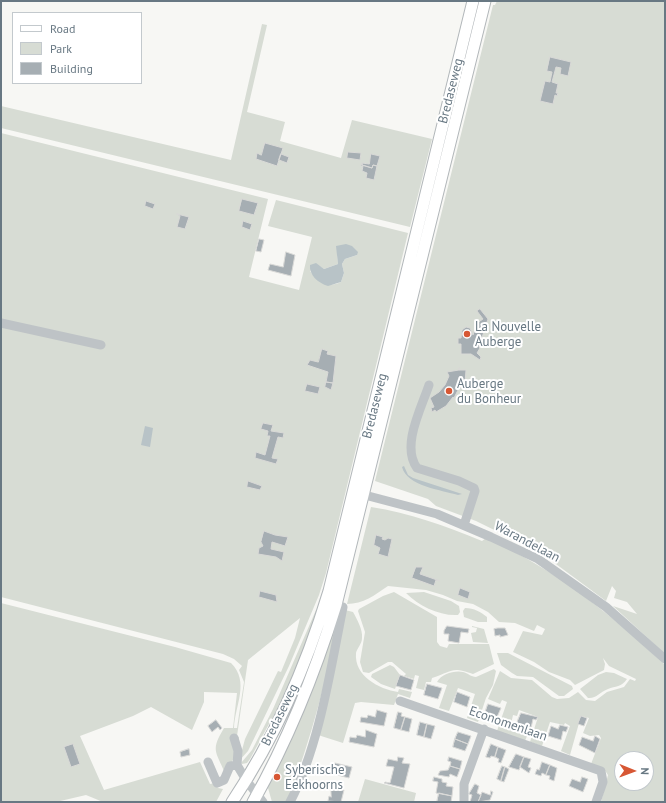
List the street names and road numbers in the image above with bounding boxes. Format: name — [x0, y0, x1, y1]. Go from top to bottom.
street label: Bredaseweg — [435, 57, 467, 125]
street label: Bredaseweg — [359, 372, 391, 440]
street label: Warandelaan — [492, 518, 562, 566]
street label: Bredaseweg — [258, 682, 302, 748]
street label: Economenlaan — [467, 703, 549, 745]

